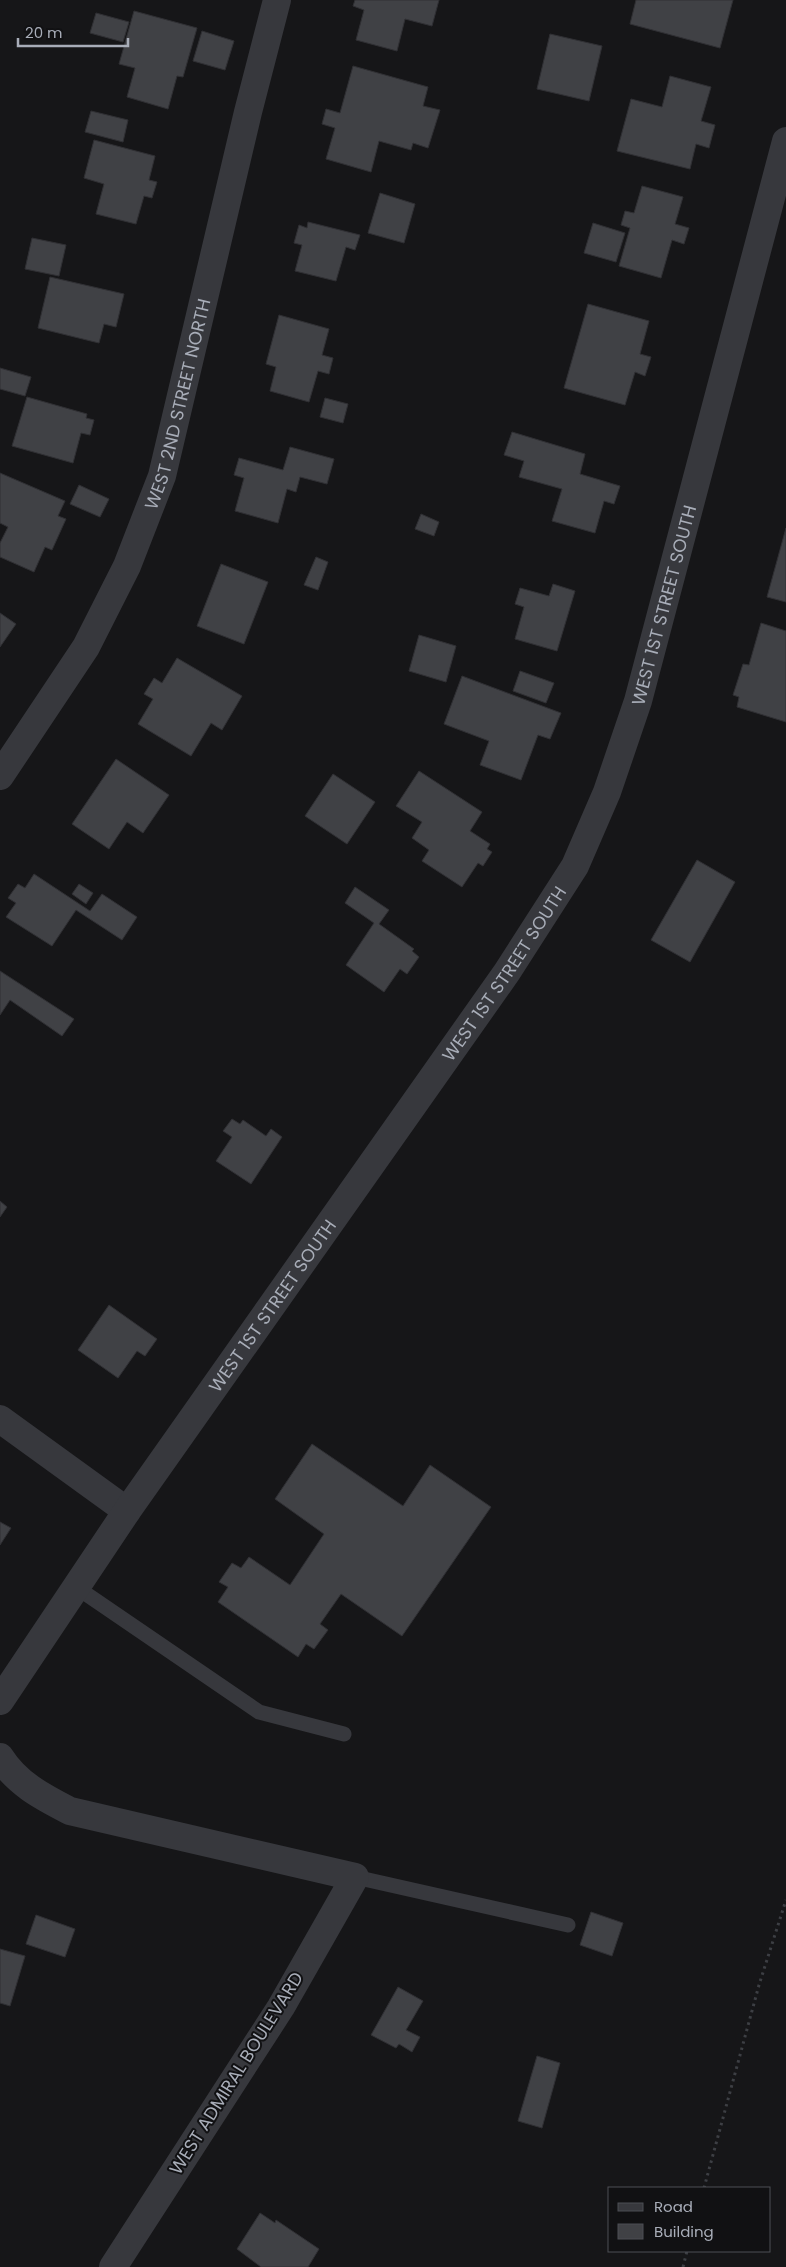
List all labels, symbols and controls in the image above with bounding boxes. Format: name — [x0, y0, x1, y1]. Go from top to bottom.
scale bar — [18, 15, 128, 47]
text: 20 m — [25, 22, 63, 43]
street label: WEST 2ND STREET NORTH — [138, 296, 216, 513]
street label: WEST 1ST STREET SOUTH — [625, 502, 702, 708]
street label: WEST 1ST STREET SOUTH — [436, 881, 572, 1066]
street label: WEST 1ST STREET SOUTH — [202, 1214, 342, 1397]
street label: WEST ADMIRAL BOULEVARD — [163, 1967, 309, 2179]
legend — [608, 2187, 771, 2252]
text: Road — [654, 2196, 693, 2217]
text: Building — [654, 2221, 714, 2242]

